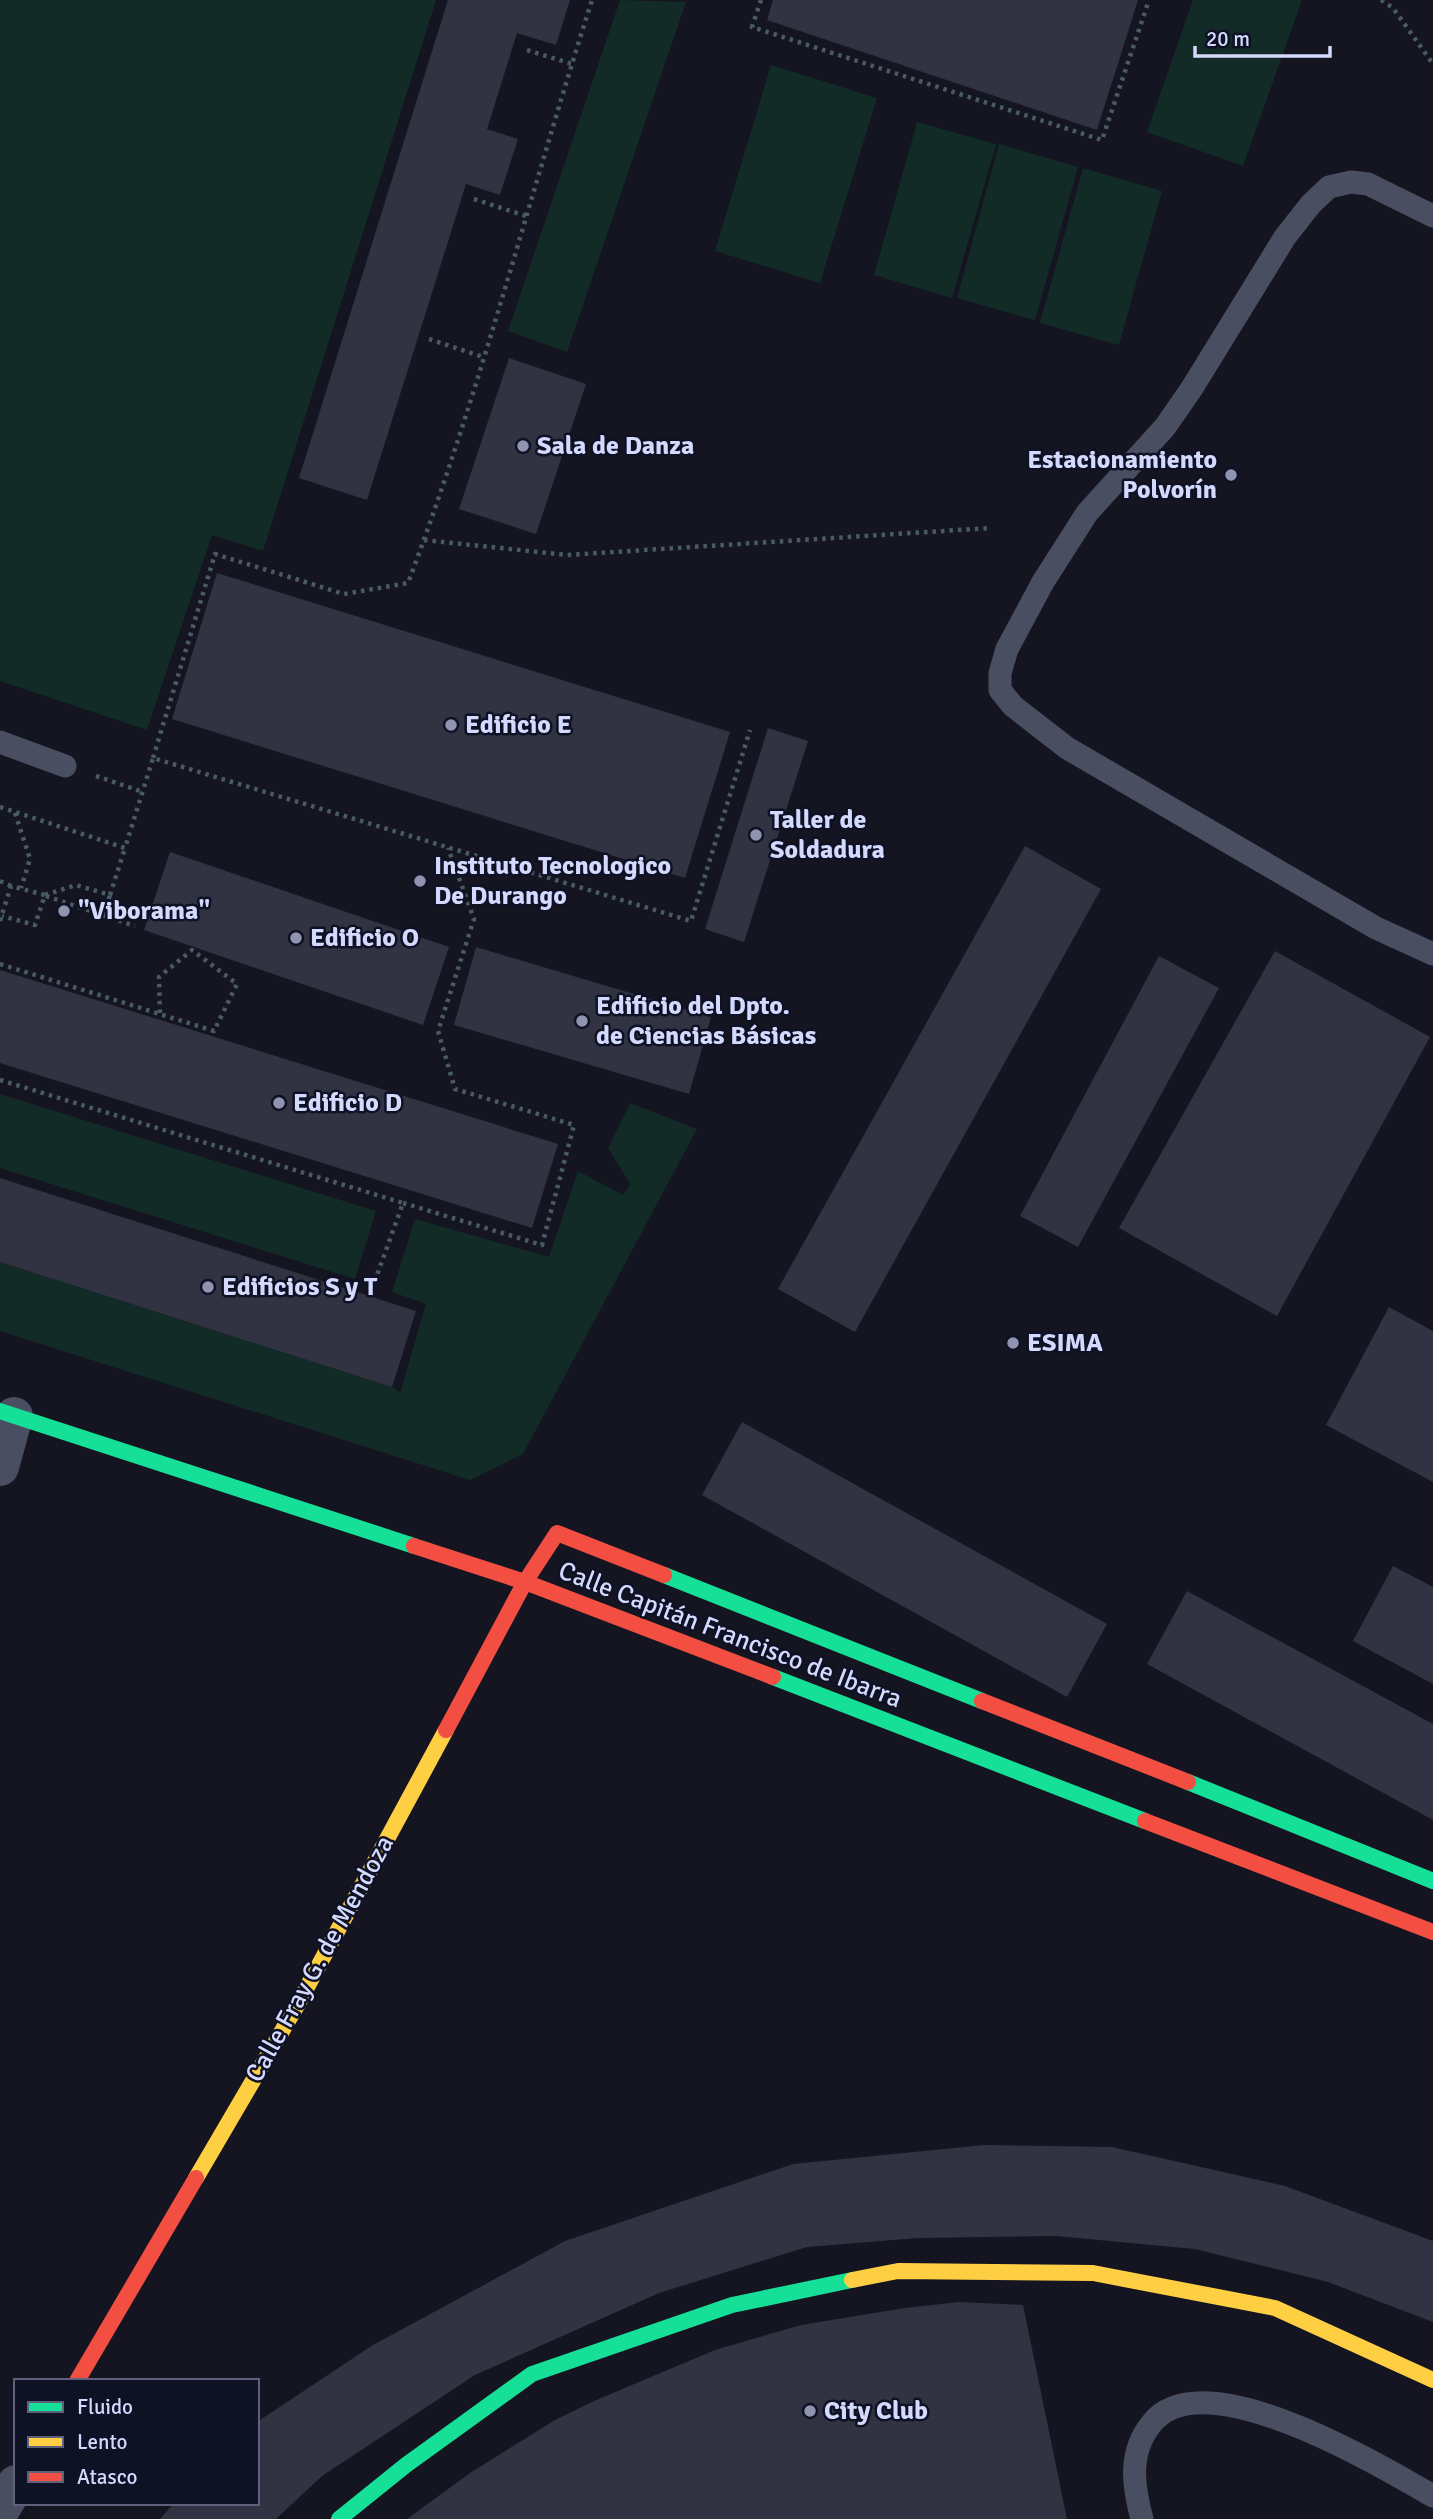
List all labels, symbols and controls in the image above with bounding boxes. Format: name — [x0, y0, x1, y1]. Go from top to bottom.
scale bar — [1195, 14, 1330, 58]
text: 20 m — [1206, 26, 1250, 52]
place label: Sala de Danza — [537, 430, 694, 462]
marker: Sala de Danza — [515, 438, 531, 454]
place label: Estacionamiento Polvorín — [1027, 444, 1217, 506]
marker: Estacionamiento Polvorín — [1223, 467, 1239, 483]
place label: Edificio E — [465, 709, 572, 741]
marker: Edificio E — [443, 717, 459, 733]
place label: Taller de Soldadura — [770, 804, 885, 866]
marker: Taller de Soldadura — [748, 827, 764, 843]
place label: Instituto Tecnologico De Durango — [434, 850, 671, 912]
marker: Instituto Tecnologico De Durango — [412, 873, 428, 889]
place label: "Viborama" — [78, 895, 210, 927]
marker: "Viborama" — [56, 903, 72, 919]
place label: Edificio O — [310, 922, 419, 954]
marker: Edificio O — [288, 930, 304, 946]
place label: Edificio del Dpto. de Ciencias Básicas — [596, 990, 816, 1052]
marker: Edificio del Dpto. de Ciencias Básicas — [574, 1013, 590, 1029]
place label: Edificio D — [293, 1087, 402, 1119]
marker: Edificio D — [271, 1095, 287, 1111]
place label: Edificios S y T — [222, 1271, 378, 1303]
marker: Edificios S y T — [200, 1279, 216, 1295]
place label: ESIMA — [1027, 1327, 1103, 1359]
marker: ESIMA — [1005, 1335, 1021, 1351]
street label: Calle Capitán Francisco de Ibarra — [554, 1555, 906, 1715]
street label: Calle Fray G. de Mendoza — [239, 1830, 401, 2088]
legend — [14, 2379, 259, 2505]
text: Fluido — [77, 2394, 133, 2420]
place label: City Club — [824, 2395, 928, 2427]
marker: City Club — [802, 2403, 818, 2419]
text: Lento — [77, 2429, 127, 2455]
text: Atasco — [77, 2464, 137, 2490]

